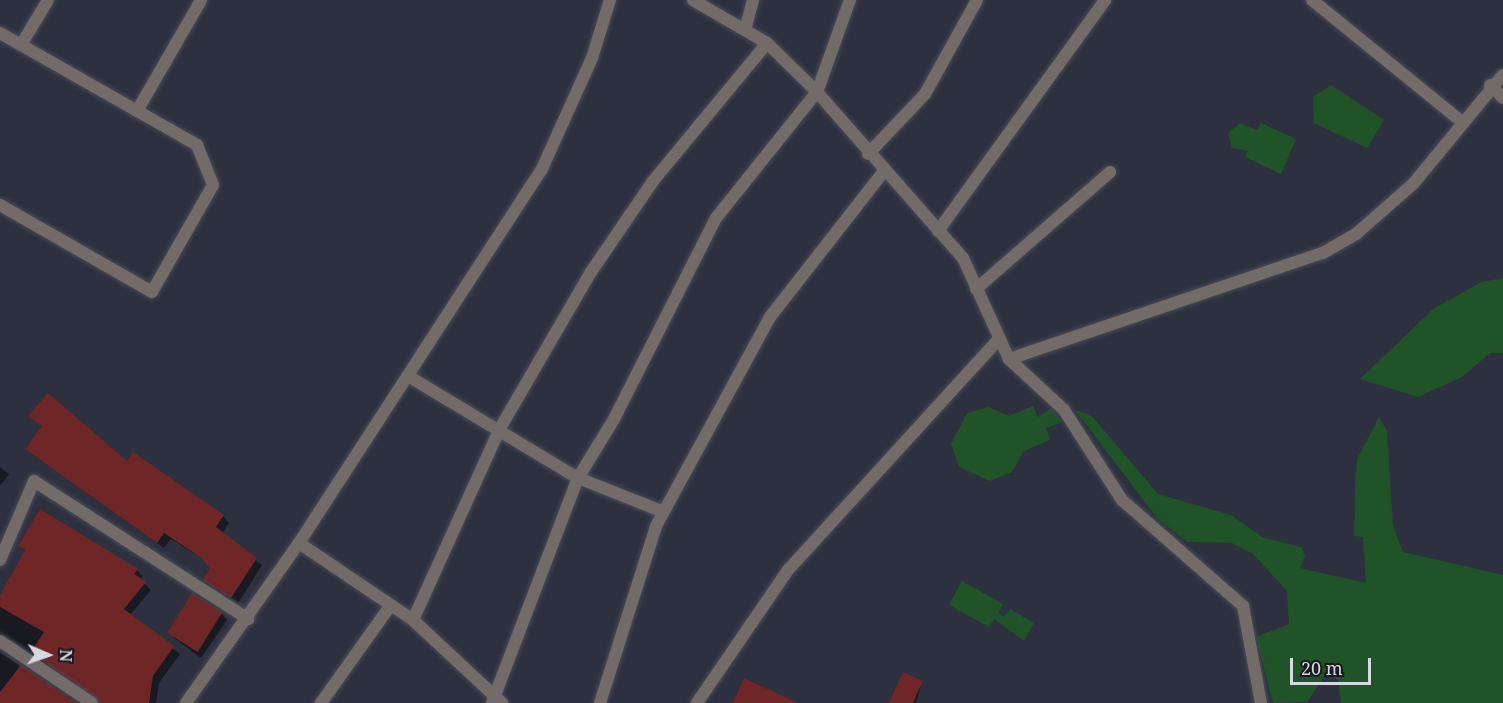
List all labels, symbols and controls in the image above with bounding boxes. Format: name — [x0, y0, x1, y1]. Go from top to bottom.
north arrow — [18, 625, 78, 685]
scale bar — [1293, 646, 1374, 684]
text: N — [55, 649, 77, 662]
text: 20 m — [1301, 656, 1343, 680]

